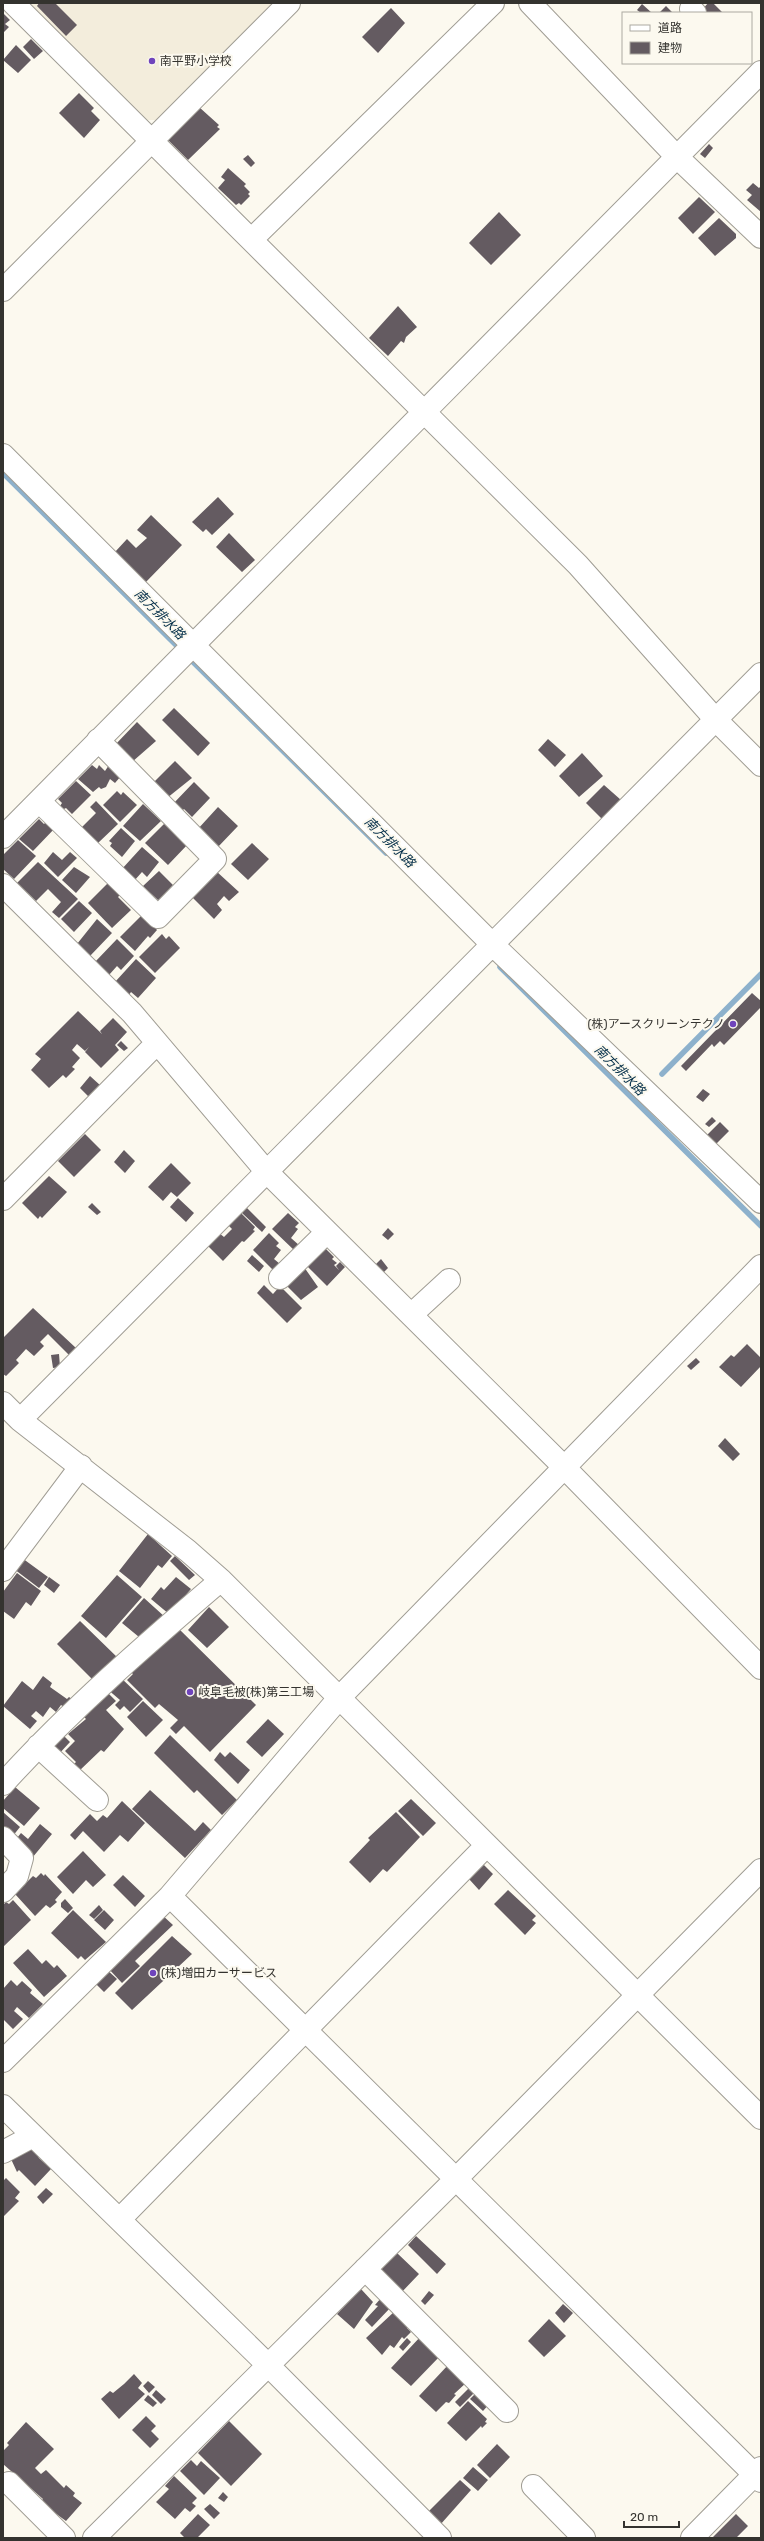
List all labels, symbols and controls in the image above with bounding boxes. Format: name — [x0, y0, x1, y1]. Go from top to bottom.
legend — [622, 12, 752, 64]
text: 道路 — [658, 21, 682, 35]
text: 建物 — [658, 41, 682, 55]
place label: 南平野小学校 — [160, 54, 232, 68]
marker: 南平野小学校 — [147, 56, 157, 66]
water label: 南方排水路 — [132, 586, 189, 643]
water label: 南方排水路 — [362, 814, 419, 871]
place label: (株)アースクリーンテクノ — [588, 1017, 725, 1031]
marker: (株)アースクリーンテクノ — [728, 1019, 738, 1029]
water label: 南方排水路 — [592, 1042, 649, 1099]
place label: 岐阜毛被(株)第三工場 — [198, 1685, 314, 1699]
marker: 岐阜毛被(株)第三工場 — [185, 1687, 195, 1697]
place label: (株)増田カーサービス — [161, 1966, 277, 1980]
marker: (株)増田カーサービス — [148, 1968, 158, 1978]
scale bar — [624, 2503, 679, 2529]
text: 20 m — [630, 2510, 658, 2524]

